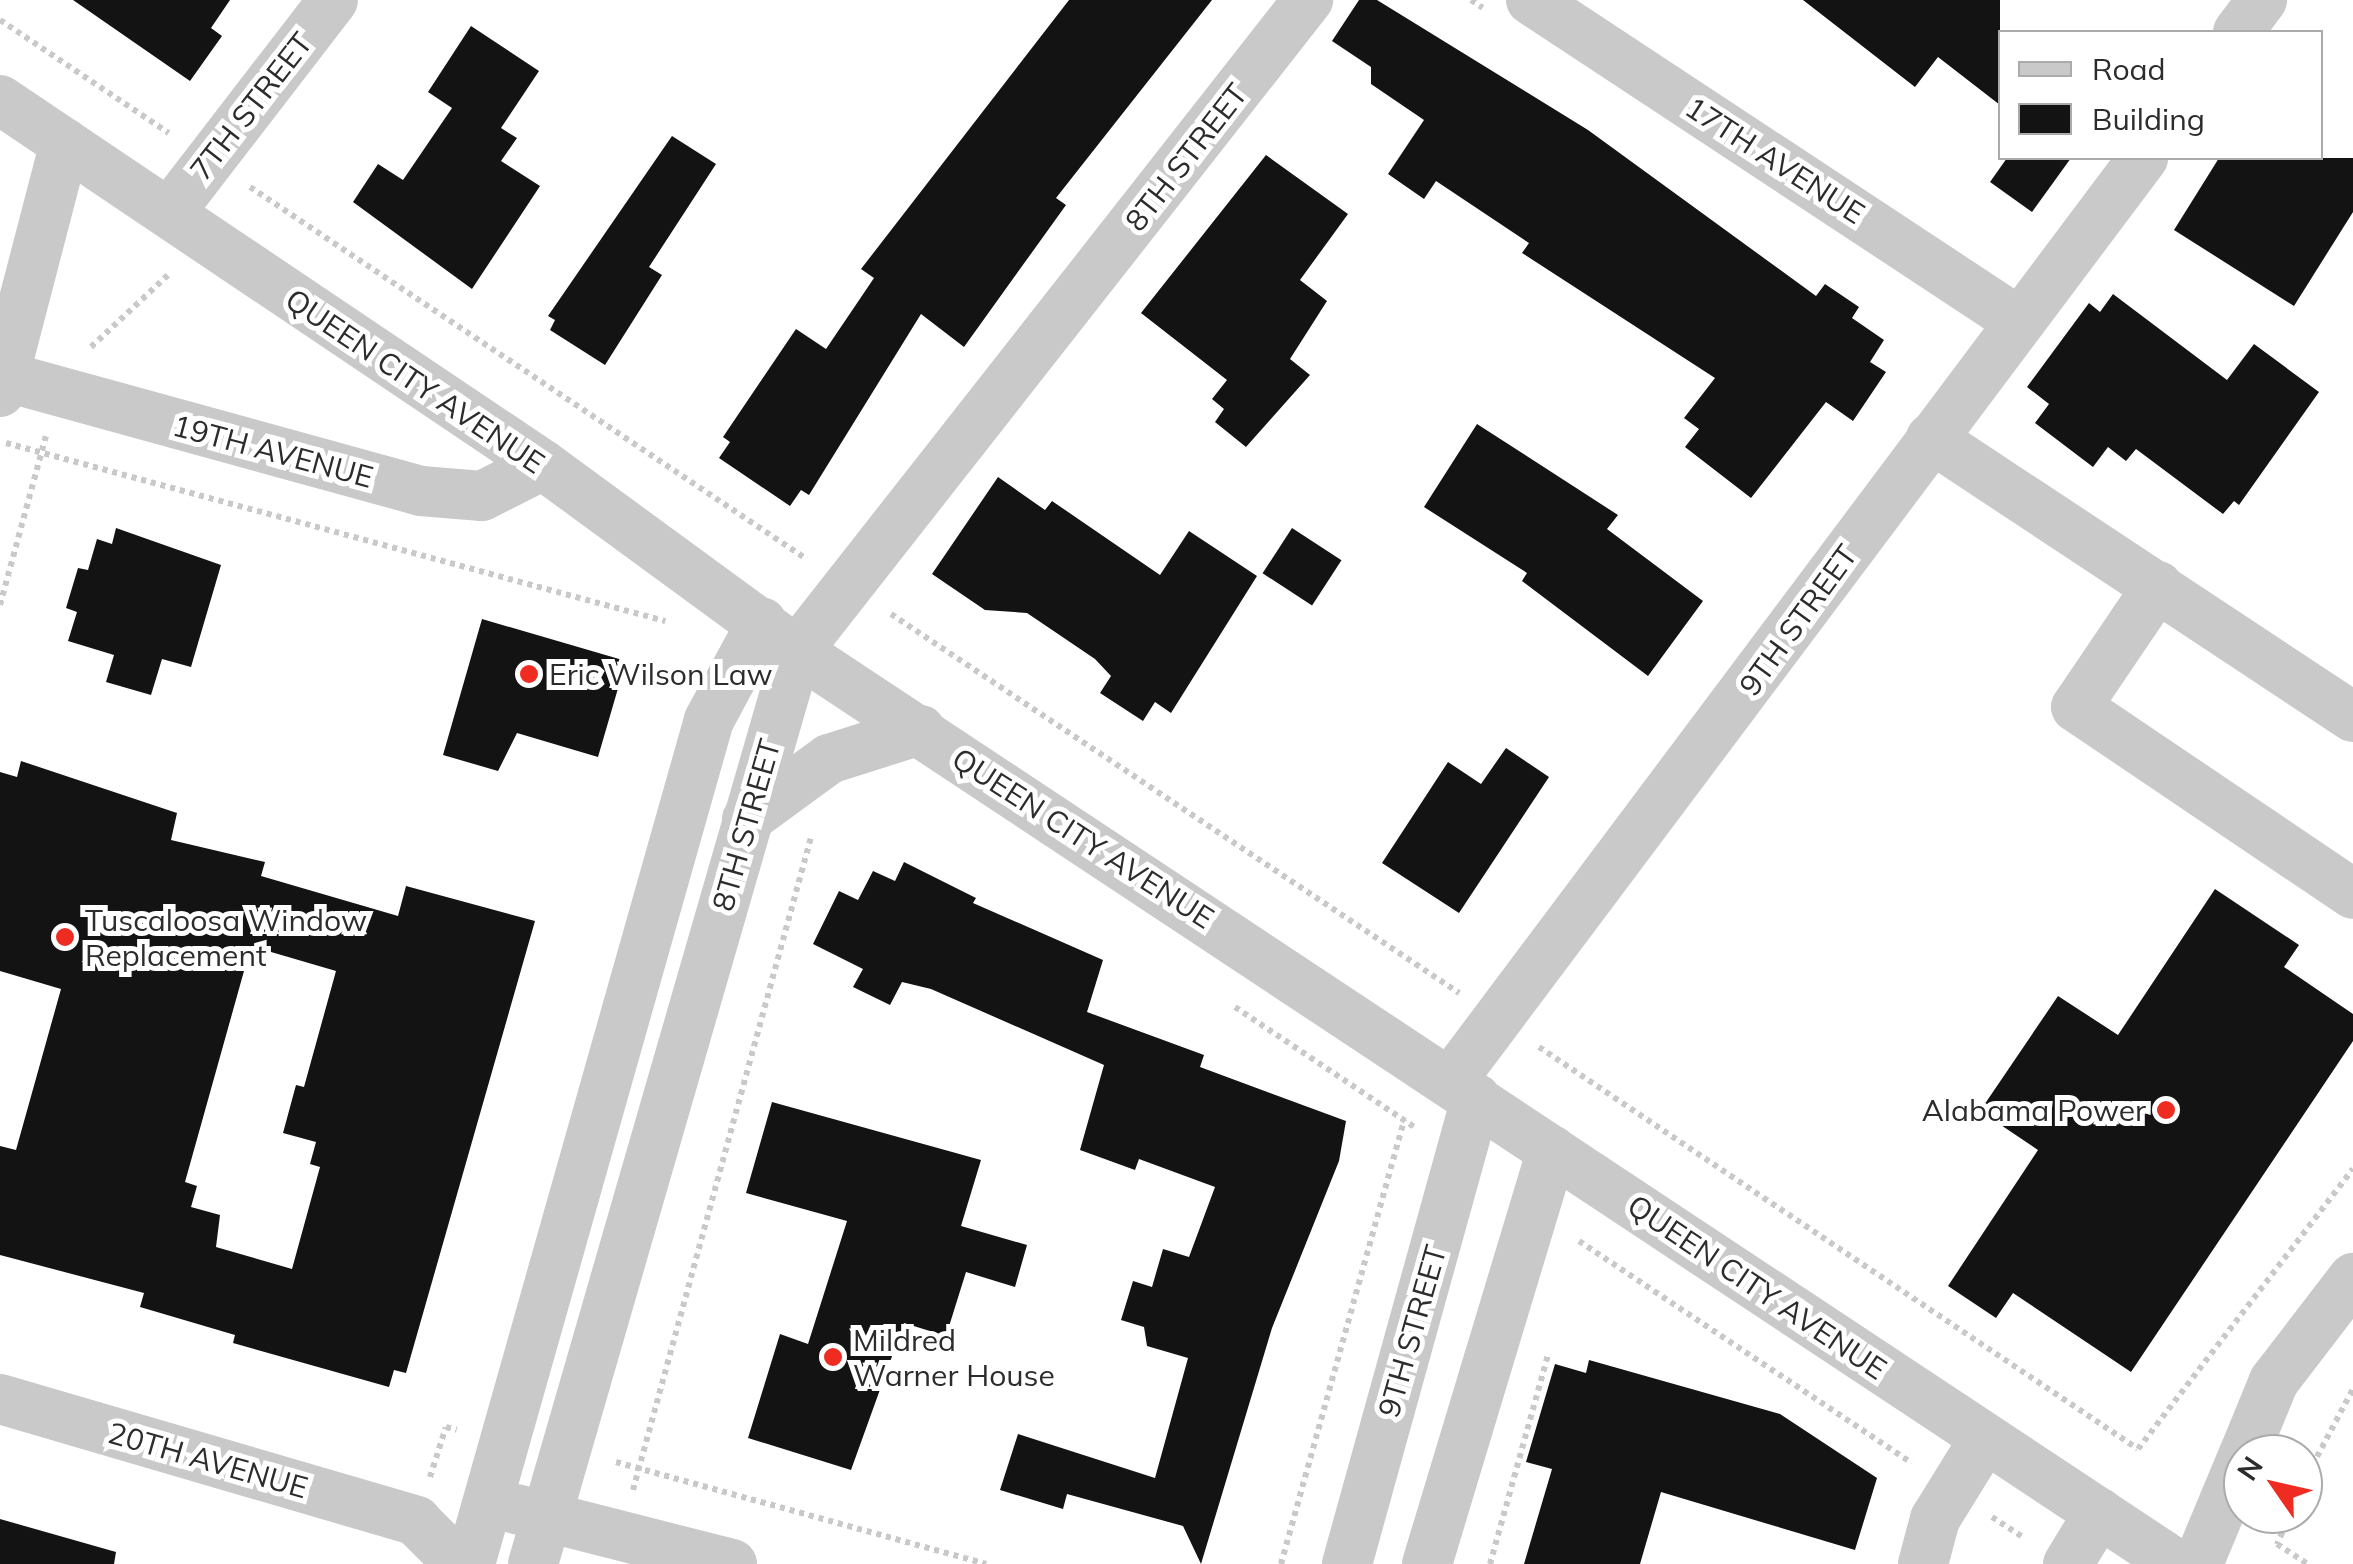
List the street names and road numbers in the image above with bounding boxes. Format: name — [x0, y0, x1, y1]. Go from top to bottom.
street label: 7TH STREET — [182, 25, 320, 187]
street label: 8TH STREET — [1117, 76, 1255, 238]
street label: 17TH AVENUE — [1679, 89, 1871, 231]
street label: QUEEN CITY AVENUE — [279, 281, 551, 481]
street label: 19TH AVENUE — [169, 407, 377, 495]
street label: 9TH STREET — [1731, 538, 1865, 702]
street label: 8TH STREET — [704, 735, 788, 915]
street label: QUEEN CITY AVENUE — [946, 740, 1220, 936]
street label: QUEEN CITY AVENUE — [1621, 1187, 1893, 1387]
street label: 9TH STREET — [1370, 1241, 1454, 1421]
street label: 20TH AVENUE — [104, 1414, 312, 1506]

